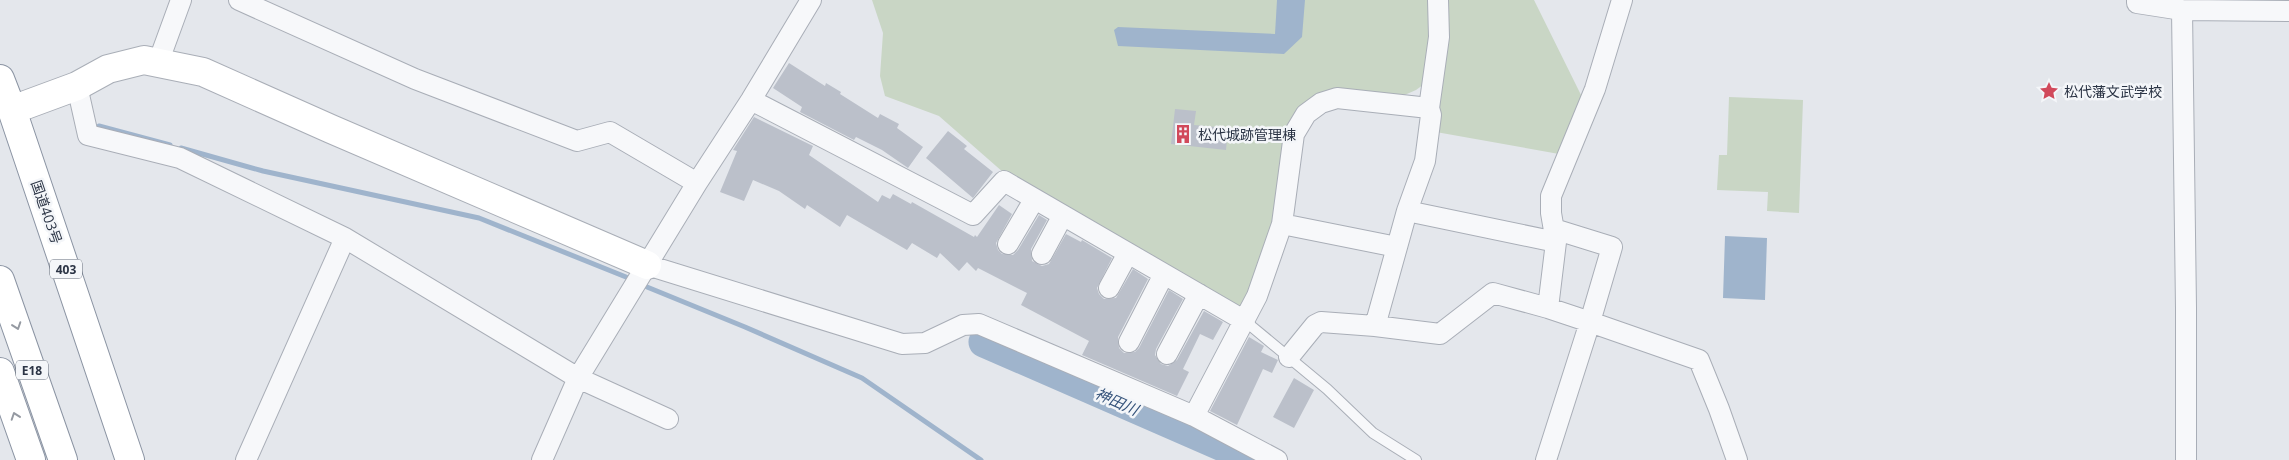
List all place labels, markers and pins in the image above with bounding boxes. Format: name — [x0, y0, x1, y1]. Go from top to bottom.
place icon: 松代藩文武学校 — [2038, 80, 2060, 102]
place label: 松代藩文武学校 — [2064, 82, 2162, 101]
building icon: 松代城跡管理棟 — [1172, 123, 1194, 145]
place label: 松代城跡管理棟 — [1198, 125, 1296, 144]

